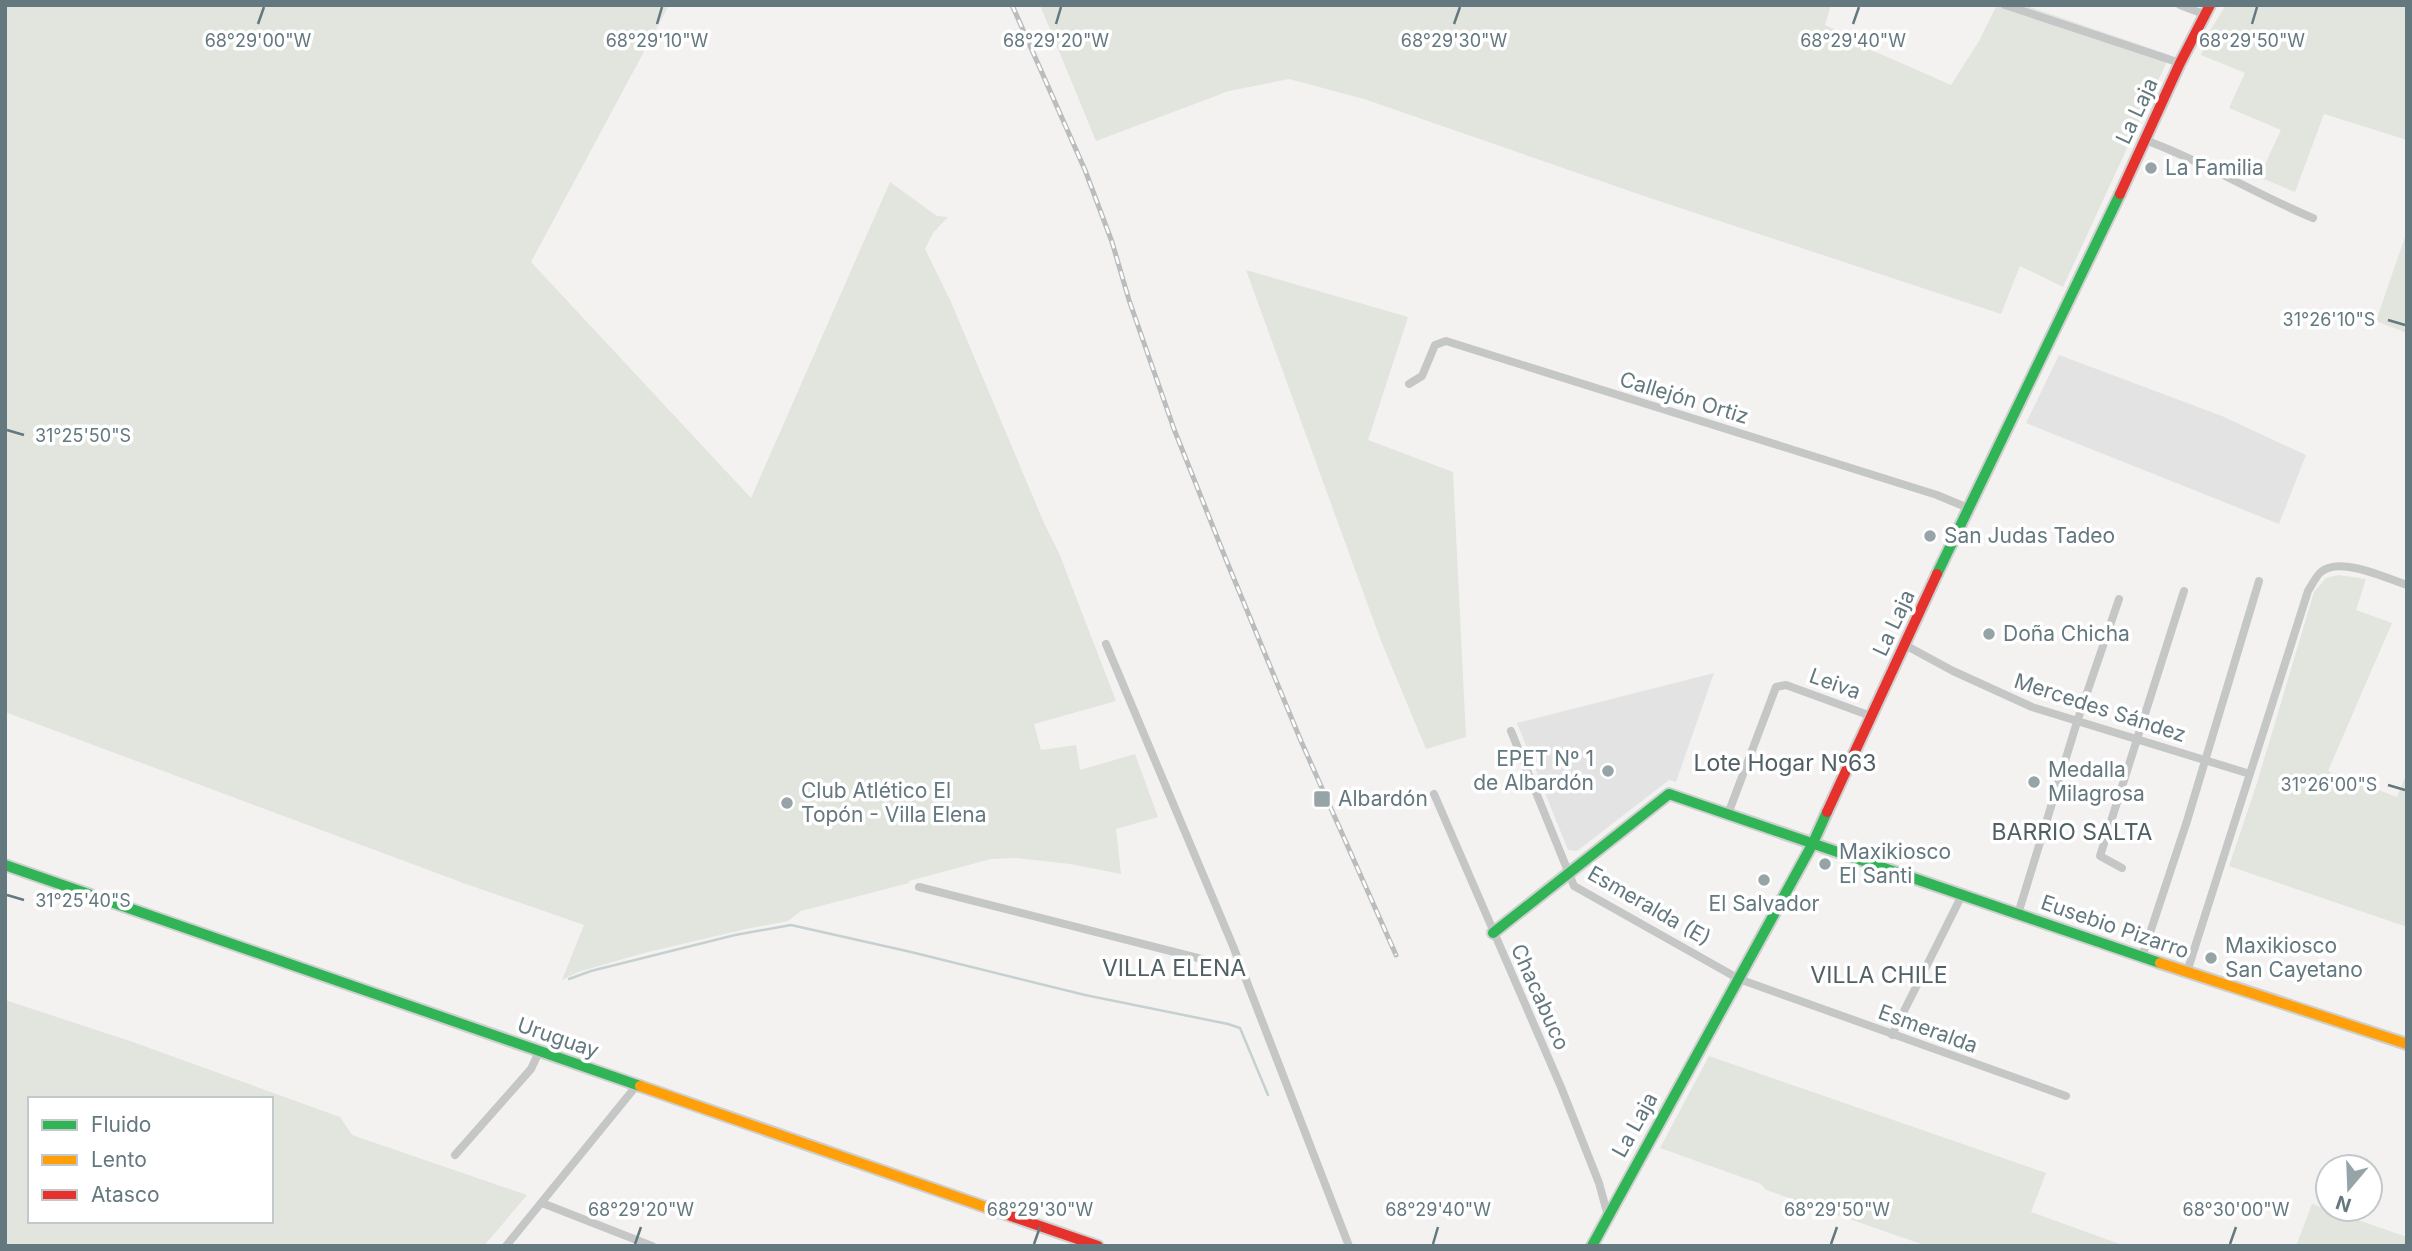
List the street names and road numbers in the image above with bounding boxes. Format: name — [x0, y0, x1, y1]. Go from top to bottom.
street label: La Laja — [2110, 74, 2163, 148]
street label: Callejón Ortiz — [1617, 366, 1752, 429]
street label: La Laja — [1867, 586, 1920, 660]
street label: Leiva — [1806, 663, 1864, 704]
street label: Mercedes Sández — [2011, 668, 2189, 747]
street label: Esmeralda (E) — [1583, 860, 1715, 951]
street label: Eusebio Pizarro — [2038, 889, 2193, 964]
street label: Chacabuco — [1506, 940, 1575, 1054]
street label: Esmeralda — [1875, 999, 1981, 1058]
street label: Uruguay — [514, 1012, 602, 1063]
street label: La Laja — [1607, 1088, 1662, 1161]

